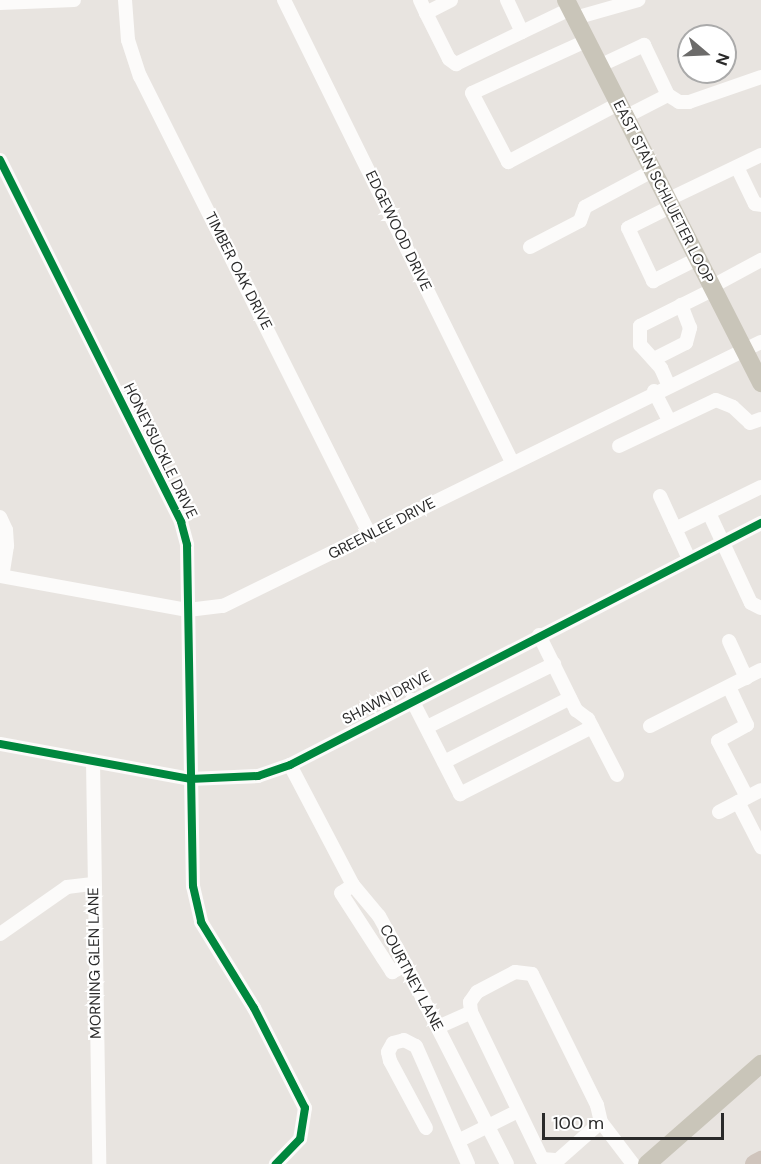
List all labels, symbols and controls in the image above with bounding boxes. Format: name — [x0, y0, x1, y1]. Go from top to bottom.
north arrow — [677, 24, 737, 84]
text: N — [711, 50, 734, 68]
street label: EAST STAN SCHLUETER LOOP — [609, 97, 717, 287]
street label: EDGEWOOD DRIVE — [361, 168, 435, 294]
street label: TIMBER OAK DRIVE — [201, 209, 275, 333]
street label: HONEYSUCKLE DRIVE — [119, 380, 201, 522]
street label: GREENLEE DRIVE — [325, 494, 439, 564]
street label: SHAWN DRIVE — [340, 667, 434, 729]
street label: MORNING GLEN LANE — [85, 887, 105, 1039]
street label: COURTNEY LANE — [375, 922, 447, 1034]
scale bar — [545, 1101, 726, 1139]
text: 100 m — [553, 1111, 604, 1135]

